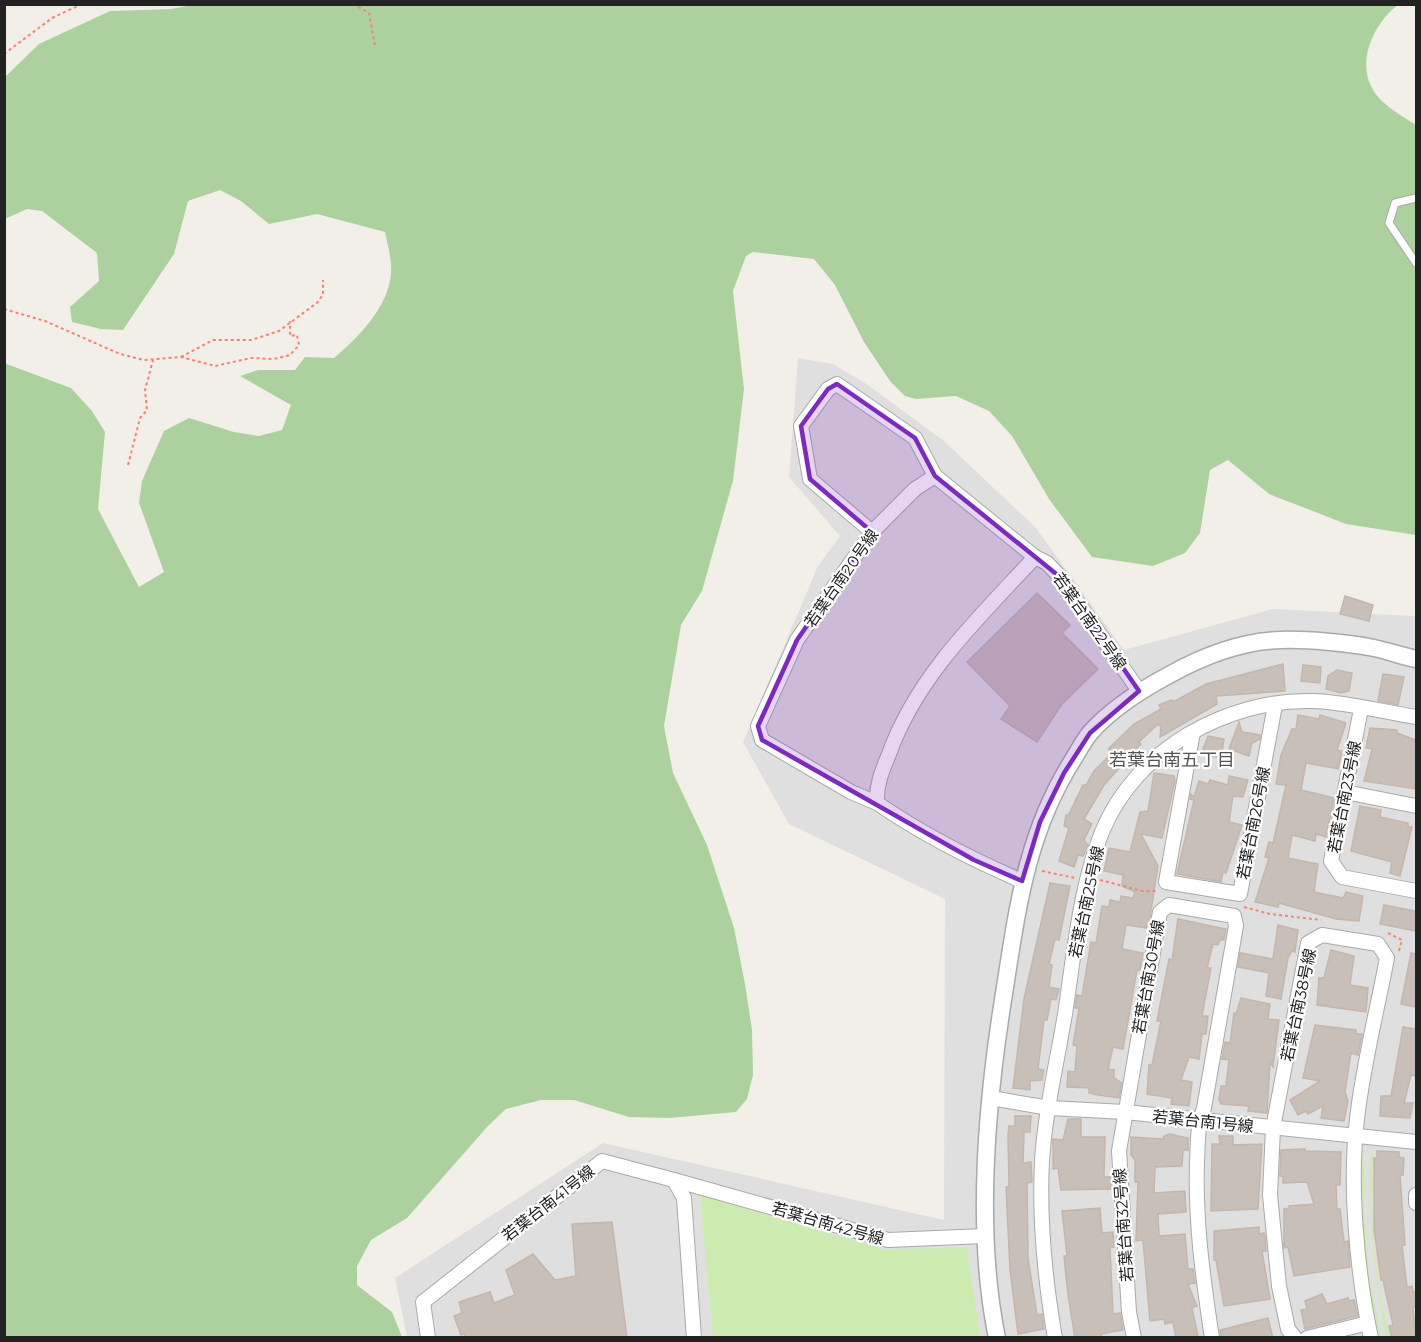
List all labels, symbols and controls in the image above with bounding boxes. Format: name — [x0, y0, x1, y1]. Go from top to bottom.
street label: 若葉台南20号線 — [800, 525, 882, 631]
street label: 若葉台南22号線 — [1049, 569, 1130, 674]
street label: 若葉台南23号線 — [1324, 739, 1365, 855]
district label: 若葉台南五丁目 — [1109, 749, 1235, 771]
street label: 若葉台南26号線 — [1233, 765, 1274, 881]
street label: 若葉台南25号線 — [1065, 844, 1108, 960]
street label: 若葉台南30号線 — [1129, 919, 1168, 1036]
street label: 若葉台南38号線 — [1277, 947, 1320, 1063]
street label: 若葉台南1号線 — [1151, 1107, 1255, 1136]
street label: 若葉台南41号線 — [498, 1161, 598, 1245]
street label: 若葉台南32号線 — [1110, 1167, 1137, 1283]
street label: 若葉台南42号線 — [770, 1198, 886, 1249]

